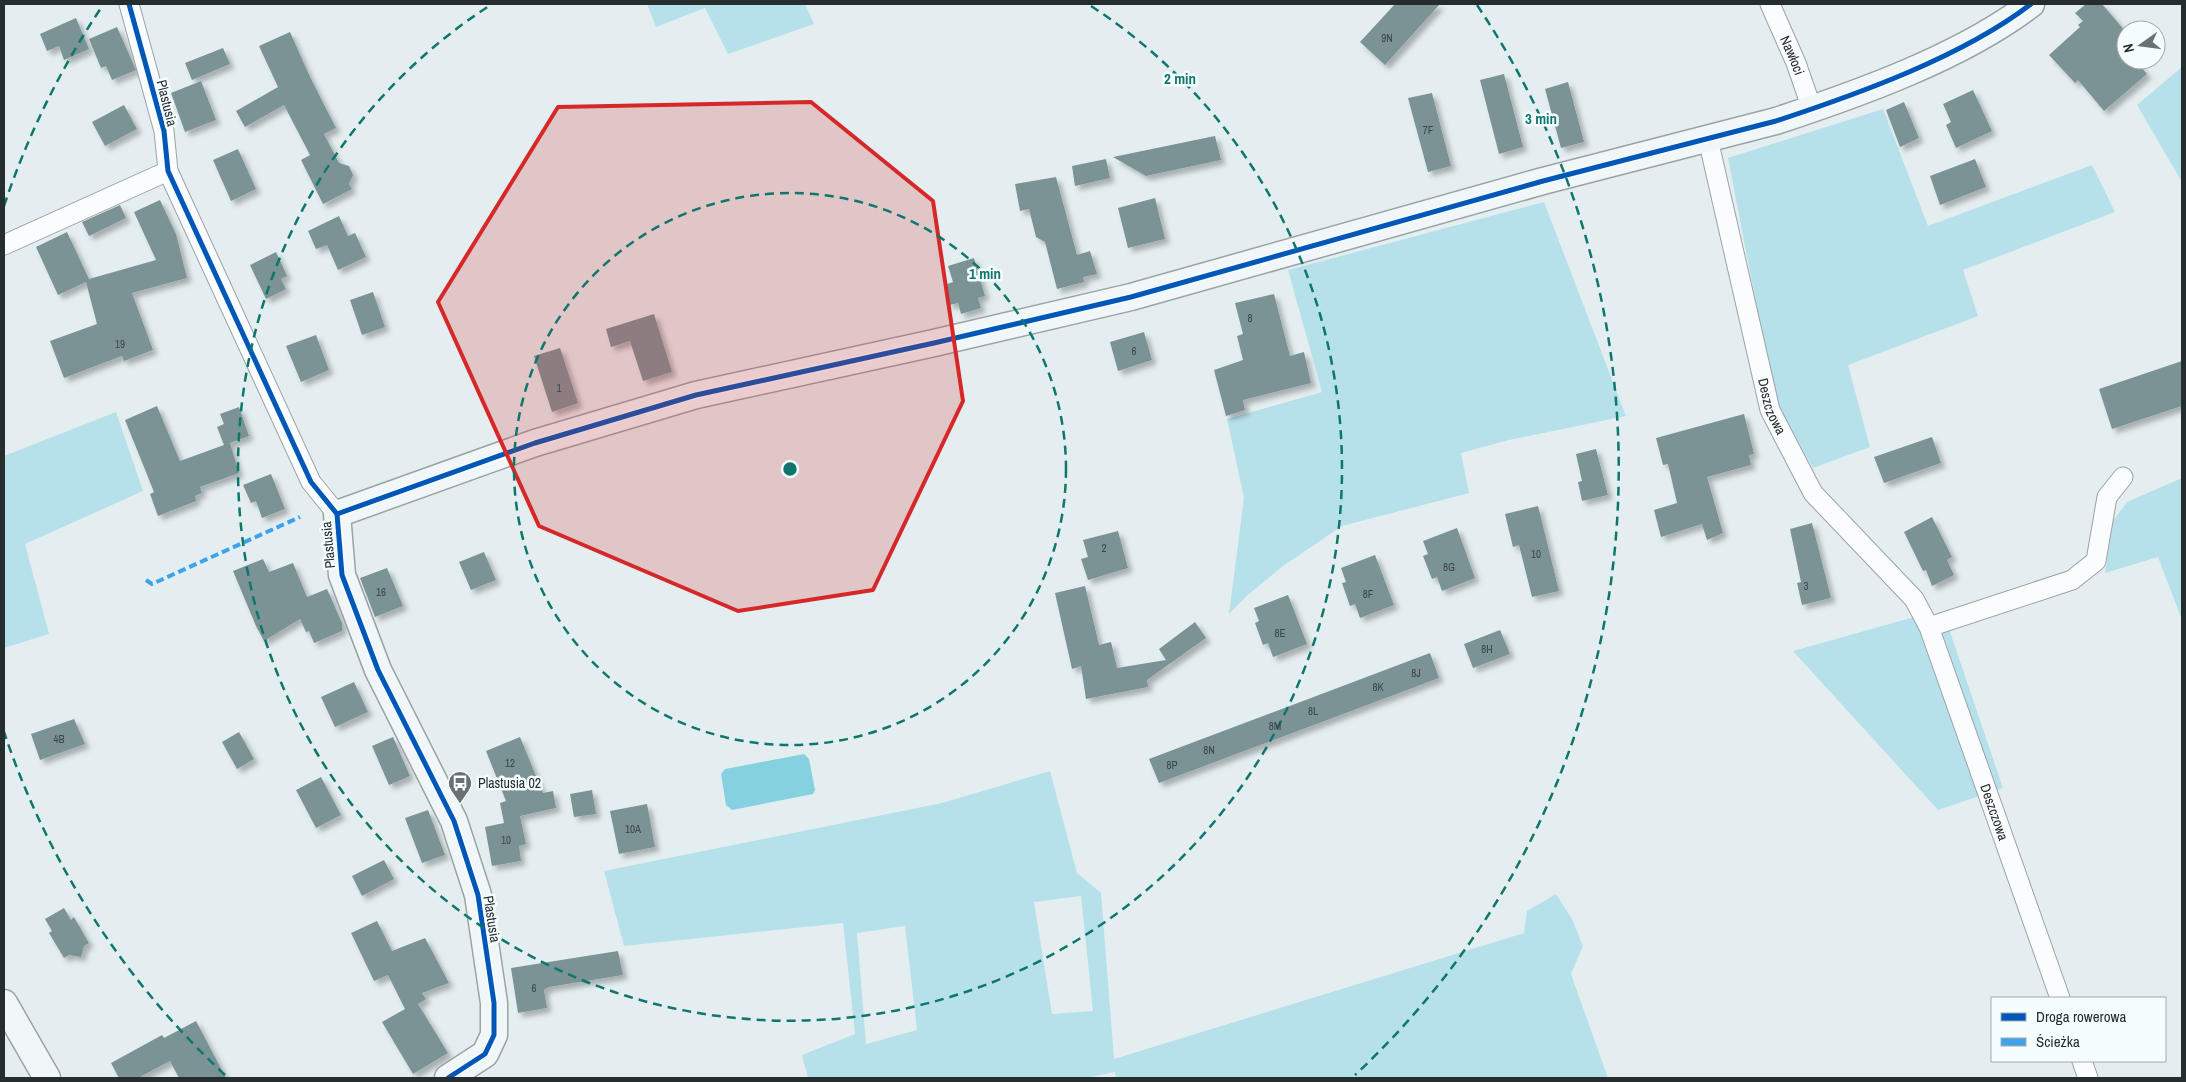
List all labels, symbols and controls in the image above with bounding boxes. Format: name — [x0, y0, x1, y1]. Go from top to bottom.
north arrow — [2116, 20, 2166, 70]
house number: 9N — [1381, 31, 1393, 45]
street label: Nawłoci — [1776, 33, 1808, 77]
text: N — [2119, 42, 2138, 54]
text: 2 min — [1164, 68, 1196, 89]
street label: Plastusia — [153, 78, 182, 129]
text: 3 min — [1525, 108, 1557, 129]
house number: 7F — [1423, 123, 1434, 137]
text: 1 min — [969, 263, 1001, 284]
house number: 8 — [1247, 311, 1253, 325]
house number: 19 — [115, 337, 125, 351]
house number: 6 — [1131, 344, 1137, 358]
street label: Deszczowa — [1754, 376, 1790, 438]
house number: 1 — [556, 381, 562, 395]
centre of rings — [781, 460, 799, 478]
street label: Plastusia — [317, 520, 339, 569]
house number: 2 — [1101, 541, 1107, 555]
house number: 10 — [1531, 547, 1541, 561]
house number: 8G — [1443, 560, 1455, 574]
house number: 3 — [1803, 579, 1809, 593]
house number: 16 — [376, 585, 386, 599]
house number: 8F — [1363, 587, 1374, 601]
house number: 8E — [1274, 626, 1286, 640]
house number: 8H — [1481, 642, 1493, 656]
house number: 8J — [1411, 666, 1421, 680]
house number: 8K — [1372, 680, 1384, 694]
house number: 8L — [1308, 704, 1318, 718]
house number: 8M — [1269, 719, 1281, 733]
house number: 4B — [53, 732, 65, 746]
house number: 8N — [1203, 743, 1215, 757]
house number: 12 — [505, 756, 515, 770]
house number: 8P — [1166, 758, 1178, 772]
bus stop icon: Plastusia 02 — [447, 770, 473, 804]
place label: Plastusia 02 — [478, 774, 541, 792]
street label: Deszczowa — [1976, 781, 2013, 843]
house number: 10A — [625, 822, 642, 836]
house number: 10 — [501, 833, 511, 847]
street label: Plastusia — [479, 894, 505, 944]
house number: 6 — [531, 981, 537, 995]
legend — [1991, 997, 2166, 1062]
text: Droga rowerowa — [2036, 1006, 2126, 1027]
text: Ścieżka — [2036, 1031, 2080, 1052]

